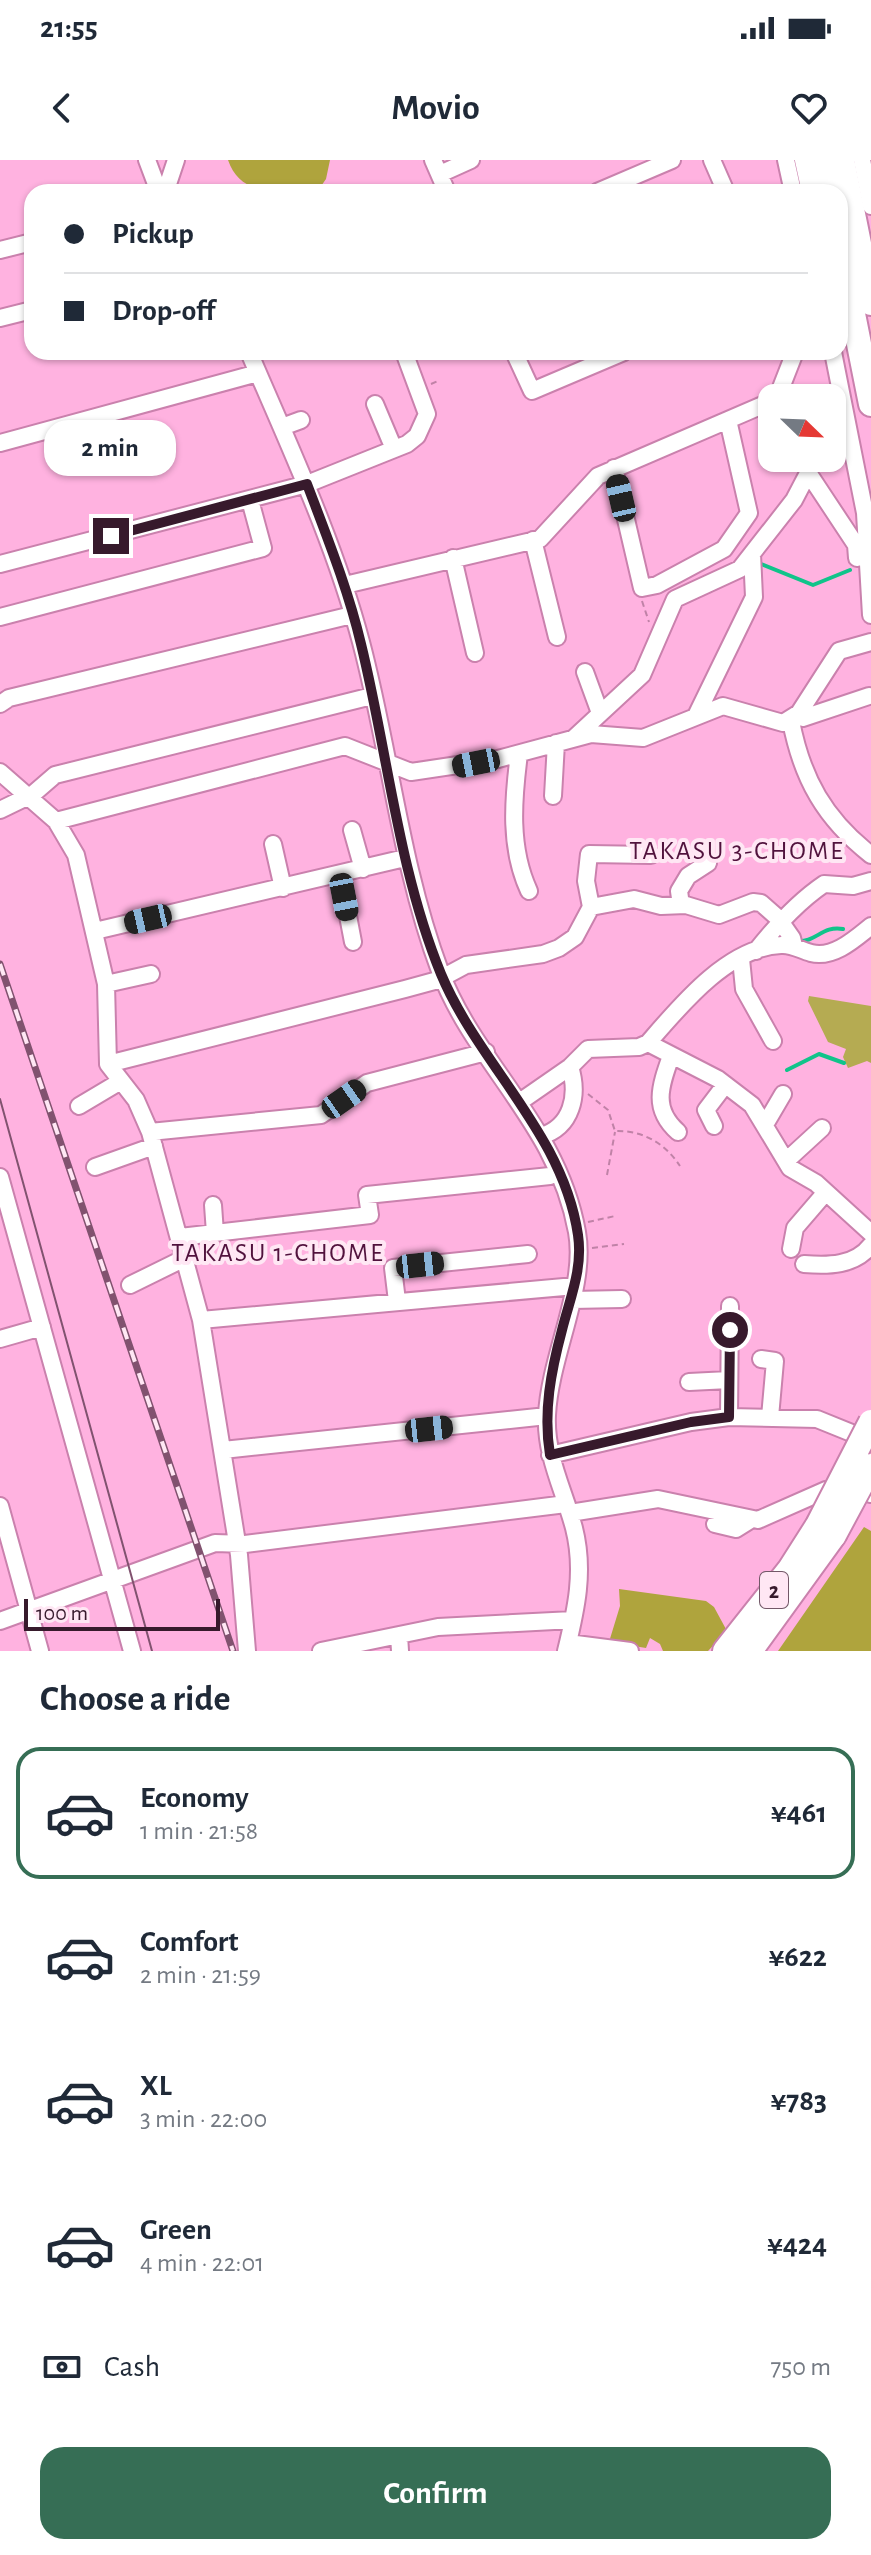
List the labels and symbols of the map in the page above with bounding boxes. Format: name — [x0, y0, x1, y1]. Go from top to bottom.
north arrow — [758, 384, 846, 472]
callout: 2 min — [45, 420, 177, 476]
car — [604, 472, 638, 524]
route end — [93, 518, 129, 554]
car — [450, 747, 502, 779]
district label: TAKASU 3-CHOME — [629, 838, 845, 864]
car — [328, 871, 360, 923]
car — [122, 902, 174, 936]
car — [317, 1075, 371, 1123]
district label: TAKASU 1-CHOME — [171, 1240, 385, 1266]
car — [395, 1251, 445, 1279]
route start — [712, 1312, 748, 1348]
car — [404, 1415, 454, 1443]
road number: 2 — [760, 1572, 788, 1608]
scale bar — [24, 1595, 220, 1631]

